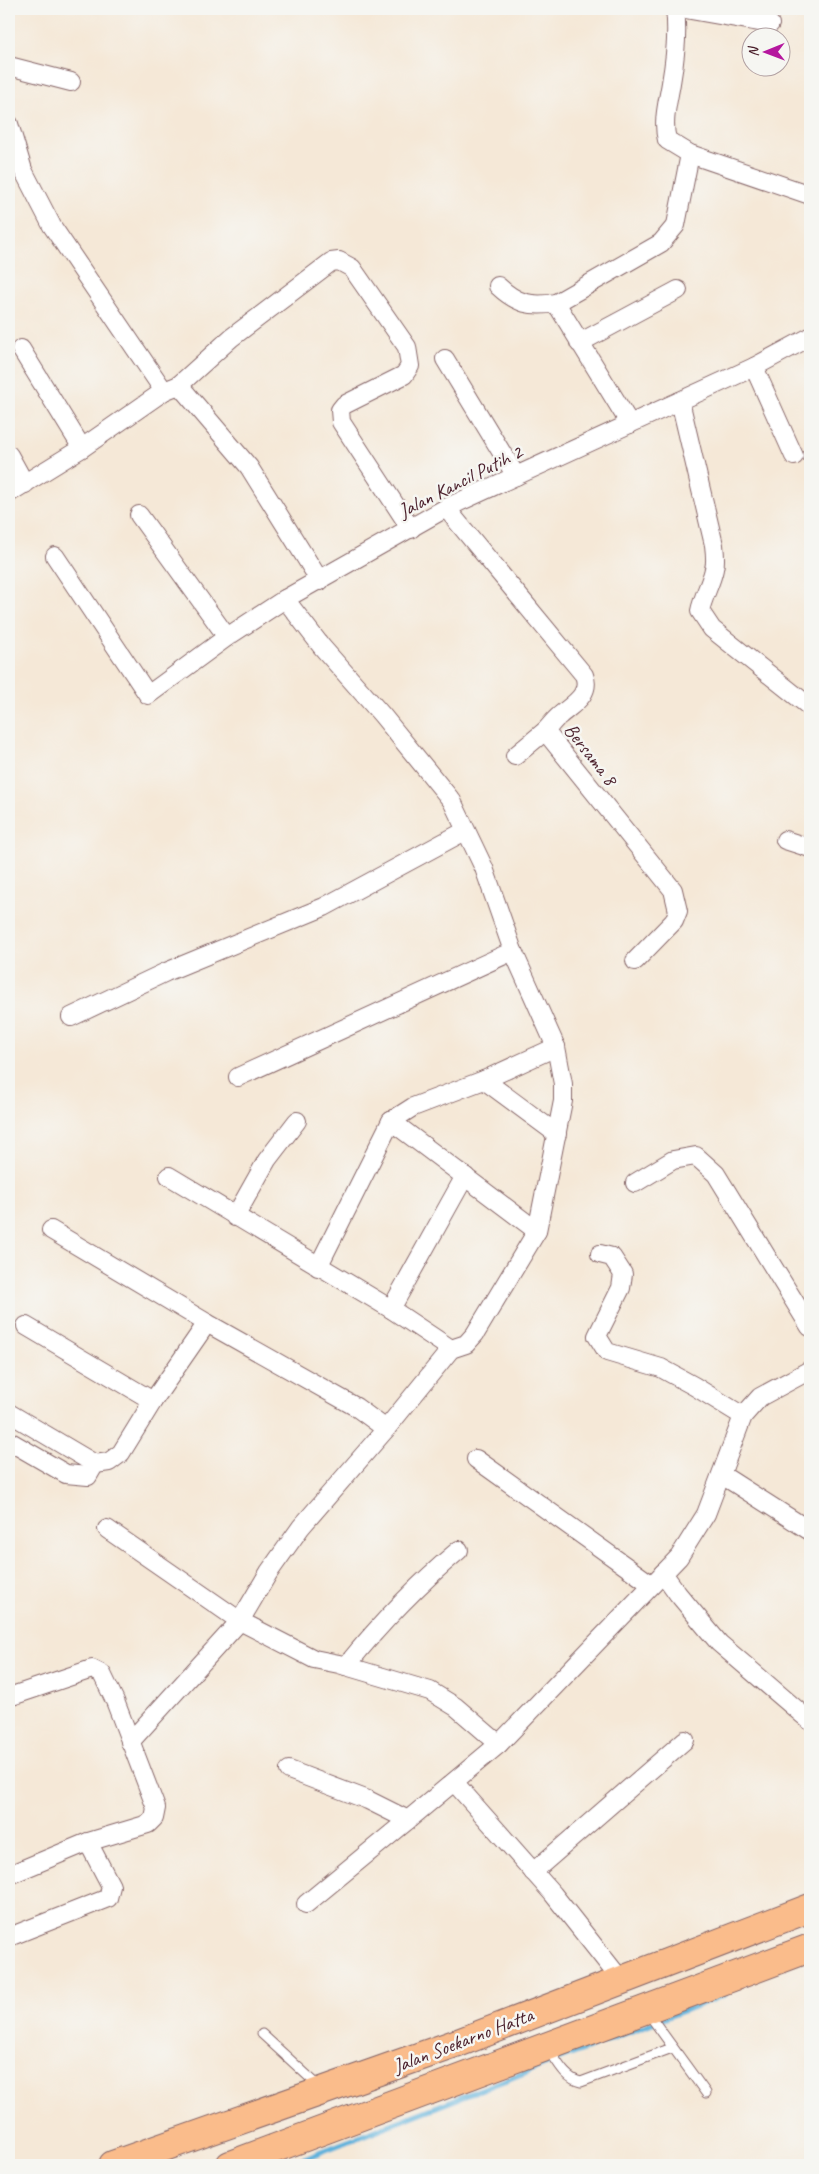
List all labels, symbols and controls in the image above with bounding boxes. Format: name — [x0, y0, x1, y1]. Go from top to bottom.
north arrow — [742, 28, 792, 78]
text: N — [745, 45, 762, 57]
street label: Jalan Kancil Putih 2 — [393, 439, 528, 524]
street label: Bersama 8 — [559, 718, 624, 792]
street label: Jalan Soekarno Hatta — [389, 2002, 539, 2079]

